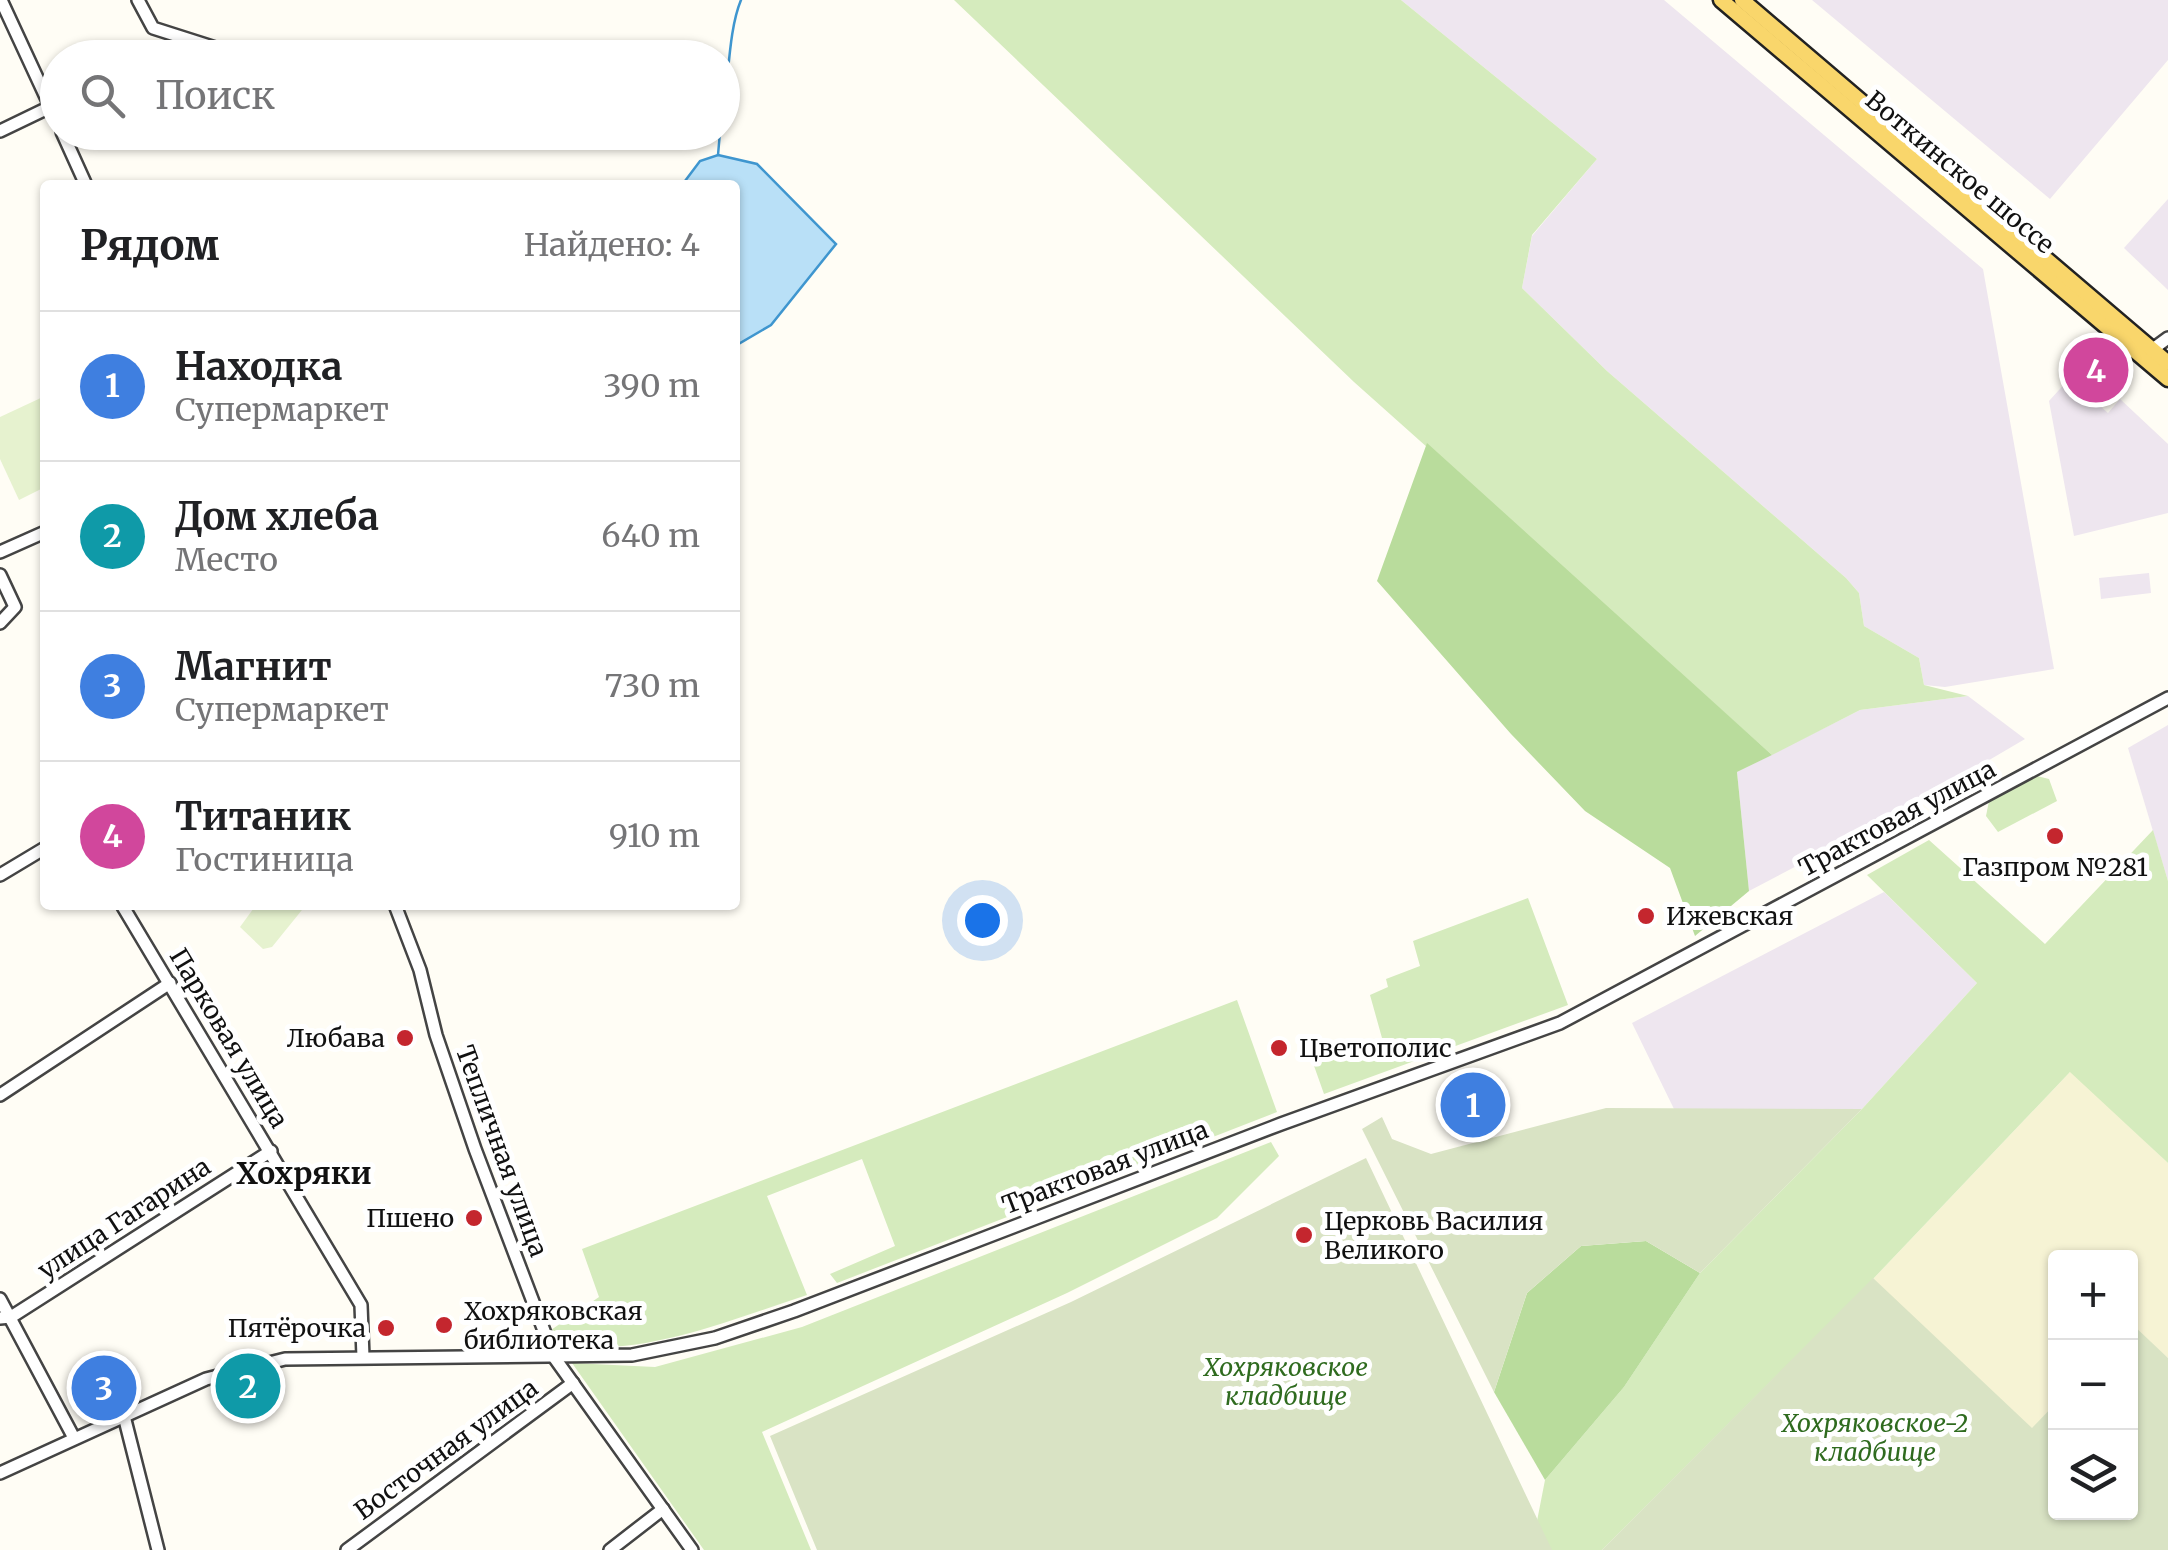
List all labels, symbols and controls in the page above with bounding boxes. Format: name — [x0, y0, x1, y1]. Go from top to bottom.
search box — [40, 40, 740, 150]
icon: search — [75, 68, 130, 123]
text: Поиск — [155, 72, 275, 119]
street label: Воткинское шоссе — [1859, 84, 2061, 260]
text: Рядом — [80, 219, 220, 271]
text: Найдено: 4 — [524, 225, 700, 265]
pin: 4 — [2064, 332, 2128, 408]
text: Находка — [175, 343, 342, 390]
text: 1 — [105, 366, 120, 406]
text: 390 m — [603, 366, 700, 406]
text: Супермаркет — [175, 390, 389, 430]
text: Дом хлеба — [175, 493, 379, 540]
text: 2 — [103, 516, 122, 556]
text: 640 m — [601, 516, 700, 556]
text: Место — [175, 540, 278, 580]
text: Магнит — [175, 643, 332, 690]
text: 3 — [103, 666, 122, 706]
text: 730 m — [604, 666, 700, 706]
text: Супермаркет — [175, 690, 389, 730]
street label: Трактовая улица — [1793, 753, 2001, 883]
text: Титаник — [175, 793, 351, 840]
text: 4 — [102, 816, 123, 856]
text: 910 m — [609, 816, 700, 856]
marker: Газпром №281 — [2044, 825, 2066, 847]
text: Гостиница — [175, 840, 354, 880]
place label: Газпром №281 — [1962, 851, 2148, 883]
your location — [957, 895, 1008, 946]
place label: Ижевская — [1666, 900, 1793, 932]
marker: Ижевская — [1635, 905, 1657, 927]
street label: Парковая улица — [163, 942, 295, 1134]
place label: Любава — [287, 1022, 385, 1054]
marker: Любава — [394, 1027, 416, 1049]
place label: Цветополис — [1299, 1032, 1452, 1064]
marker: Цветополис — [1268, 1037, 1290, 1059]
street label: Тепличная улица — [449, 1041, 555, 1261]
pin: 1 — [1440, 1068, 1506, 1142]
street label: Трактовая улица — [997, 1113, 1213, 1221]
street label: улица Гагарина — [32, 1150, 216, 1286]
district label: Хохряки — [236, 1154, 372, 1192]
place label: Пшено — [366, 1202, 454, 1234]
place label: Церковь Василия Великого — [1324, 1205, 1543, 1266]
marker: Пшено — [463, 1207, 485, 1229]
marker: Церковь Василия Великого — [1293, 1224, 1315, 1246]
map controls — [2048, 1250, 2138, 1520]
button: + — [2048, 1250, 2138, 1340]
place label: Хохряковская библиотека — [464, 1295, 643, 1356]
place label: Пятёрочка — [228, 1312, 366, 1344]
marker: Хохряковская библиотека — [433, 1314, 455, 1336]
marker: Пятёрочка — [375, 1317, 397, 1339]
button: − — [2048, 1340, 2138, 1430]
pin: 2 — [216, 1348, 280, 1424]
pin: 3 — [72, 1350, 136, 1426]
park label: Хохряковское кладбище — [1203, 1351, 1368, 1412]
street label: Восточная улица — [348, 1372, 544, 1526]
park label: Хохряковское-2 кладбище — [1781, 1407, 1968, 1468]
button: layers — [2048, 1430, 2138, 1520]

